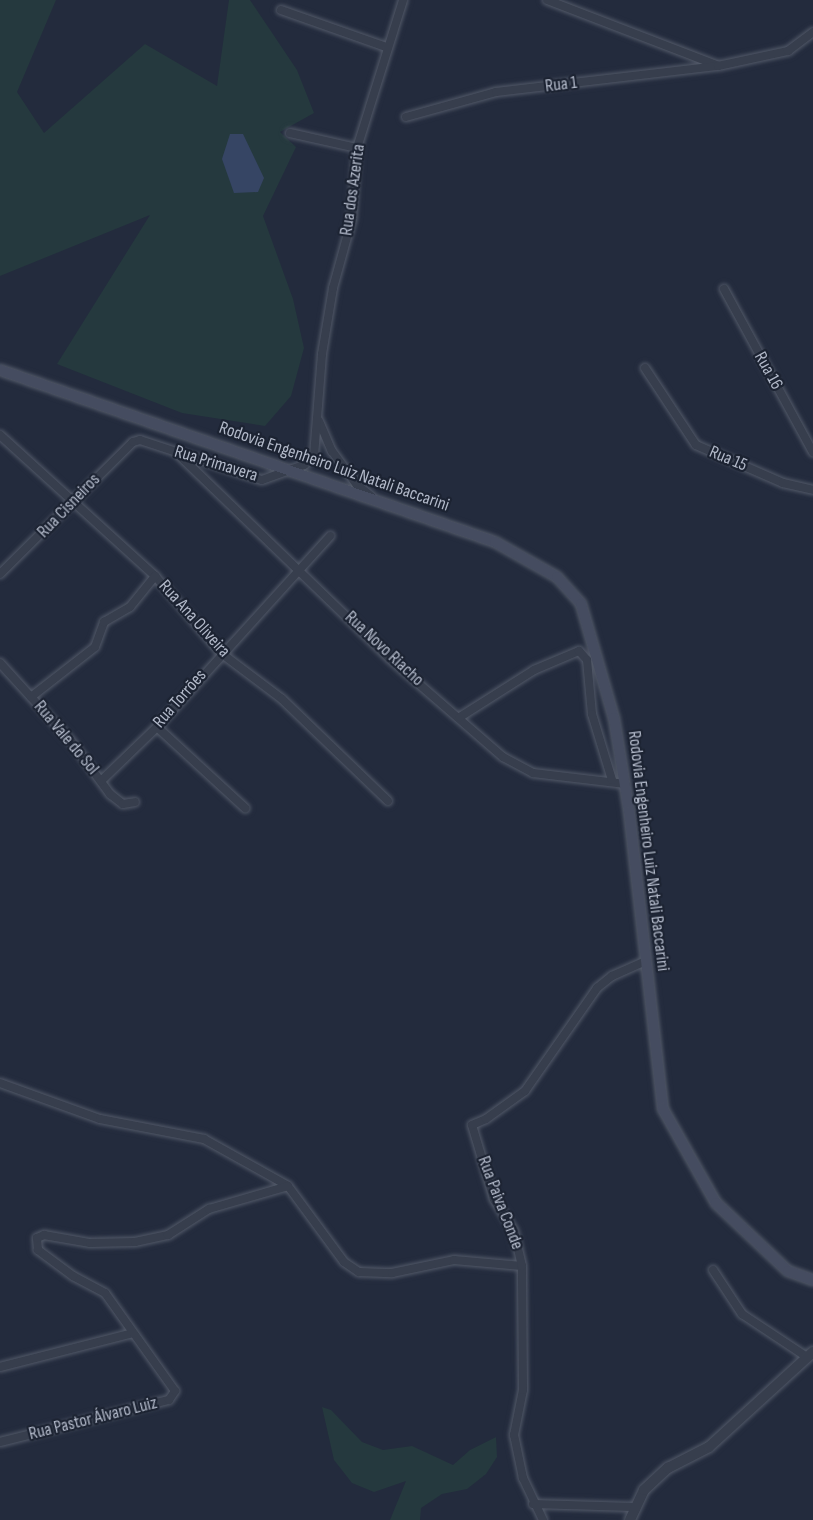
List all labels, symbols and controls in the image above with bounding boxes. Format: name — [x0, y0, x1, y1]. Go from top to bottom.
street label: Rua 1 — [544, 72, 578, 98]
street label: Rua dos Azerita — [336, 143, 370, 237]
street label: Rua 16 — [749, 348, 787, 394]
street label: Rodovia Engenheiro Luiz Natali Baccarini — [216, 417, 452, 517]
street label: Rua Primavera — [172, 441, 260, 487]
street label: Rua 15 — [706, 441, 750, 477]
street label: Rua Cisneiros — [33, 469, 105, 543]
street label: Rua Ana Oliveira — [154, 576, 234, 662]
street label: Rua Novo Riacho — [340, 607, 428, 691]
street label: Rua Torrões — [149, 665, 211, 733]
street label: Rua Vale do Sol — [29, 697, 103, 779]
street label: Rodovia Engenheiro Luiz Natali Baccarini — [623, 730, 673, 972]
street label: Rua Paiva Conde — [472, 1153, 528, 1253]
street label: Rua Pastor Álvaro Luiz — [27, 1393, 159, 1445]

